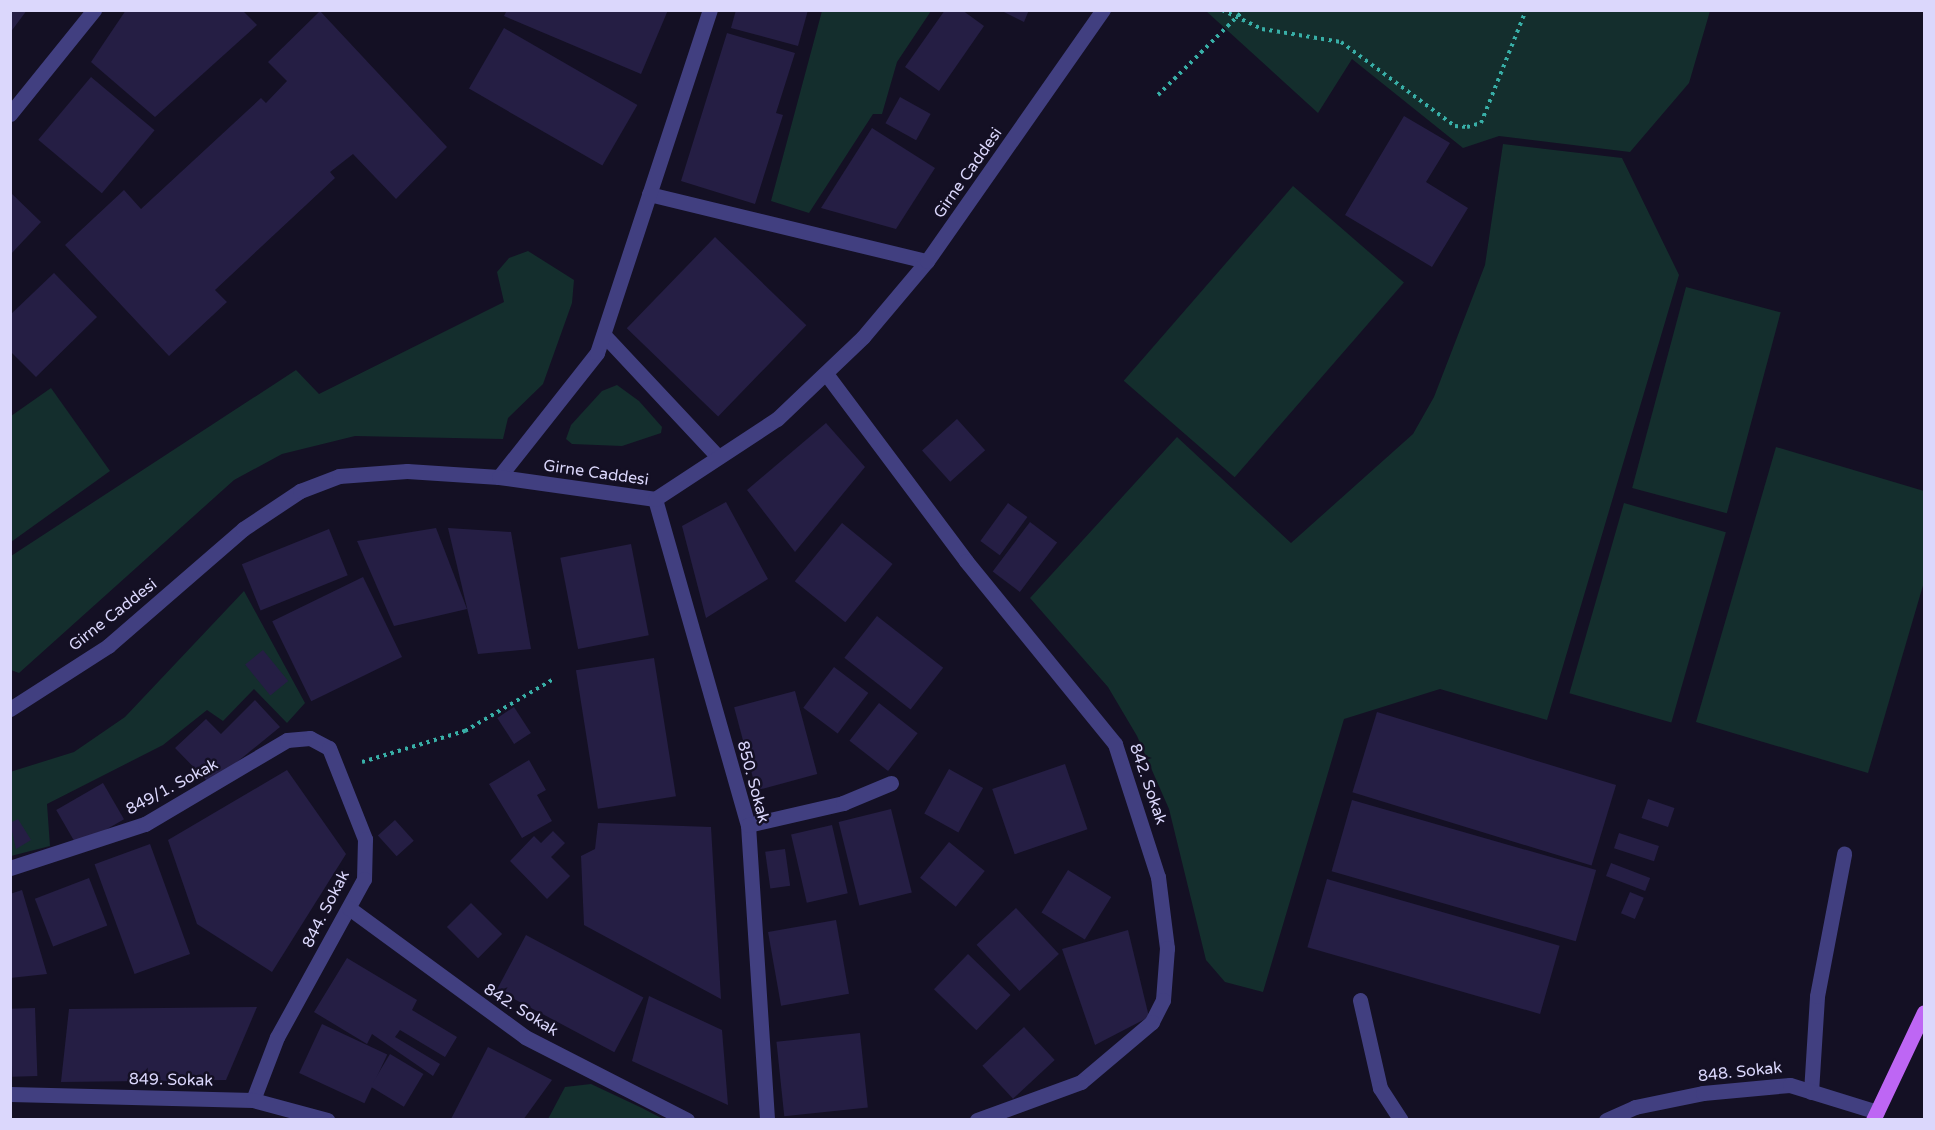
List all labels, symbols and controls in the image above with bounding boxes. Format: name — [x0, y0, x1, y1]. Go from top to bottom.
street label: Girne Caddesi — [930, 124, 1006, 222]
street label: Girne Caddesi — [542, 456, 650, 490]
street label: Girne Caddesi — [65, 575, 161, 655]
street label: 850. Sokak — [733, 739, 773, 825]
street label: 842. Sokak — [1125, 741, 1171, 827]
street label: 849/1. Sokak — [123, 755, 221, 819]
street label: 844. Sokak — [298, 867, 354, 951]
street label: 842. Sokak — [480, 980, 562, 1040]
street label: 848. Sokak — [1697, 1058, 1783, 1086]
street label: 849. Sokak — [129, 1070, 213, 1090]

